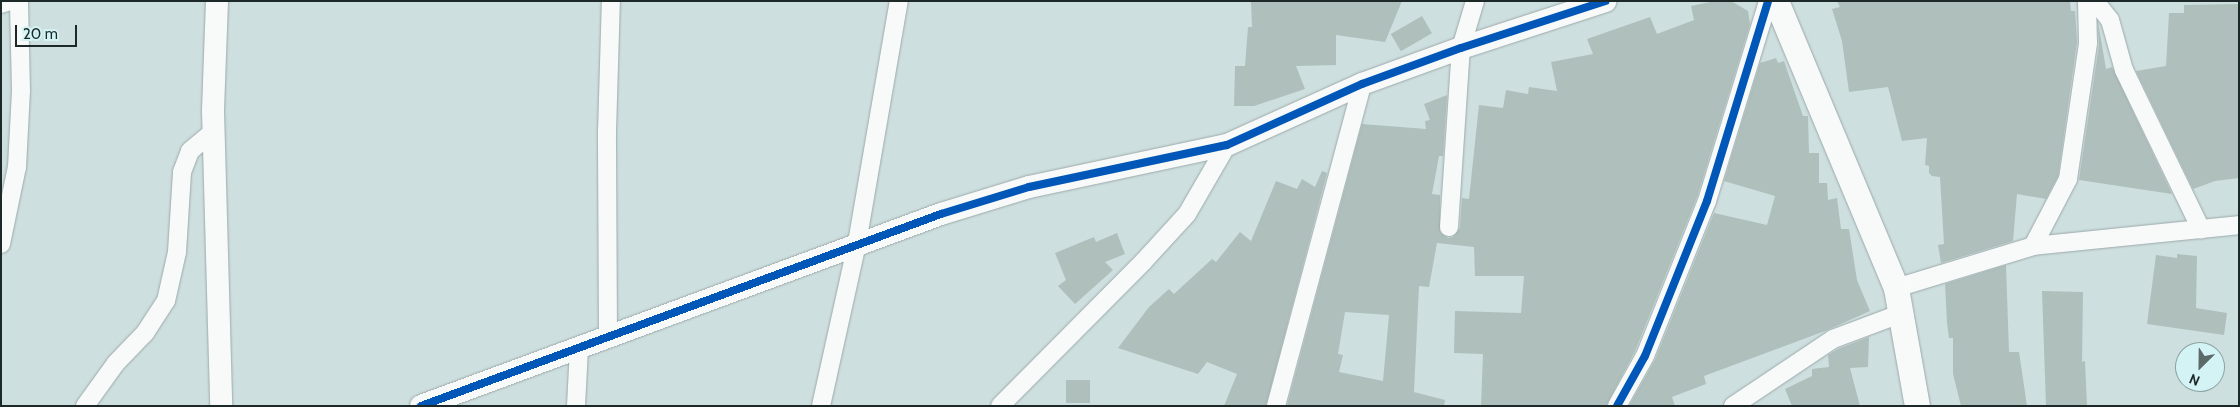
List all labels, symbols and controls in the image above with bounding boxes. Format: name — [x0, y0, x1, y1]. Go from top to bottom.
scale bar — [18, 15, 80, 47]
text: 20 m — [23, 25, 58, 43]
north arrow — [2175, 342, 2225, 392]
text: N — [2186, 370, 2203, 390]

